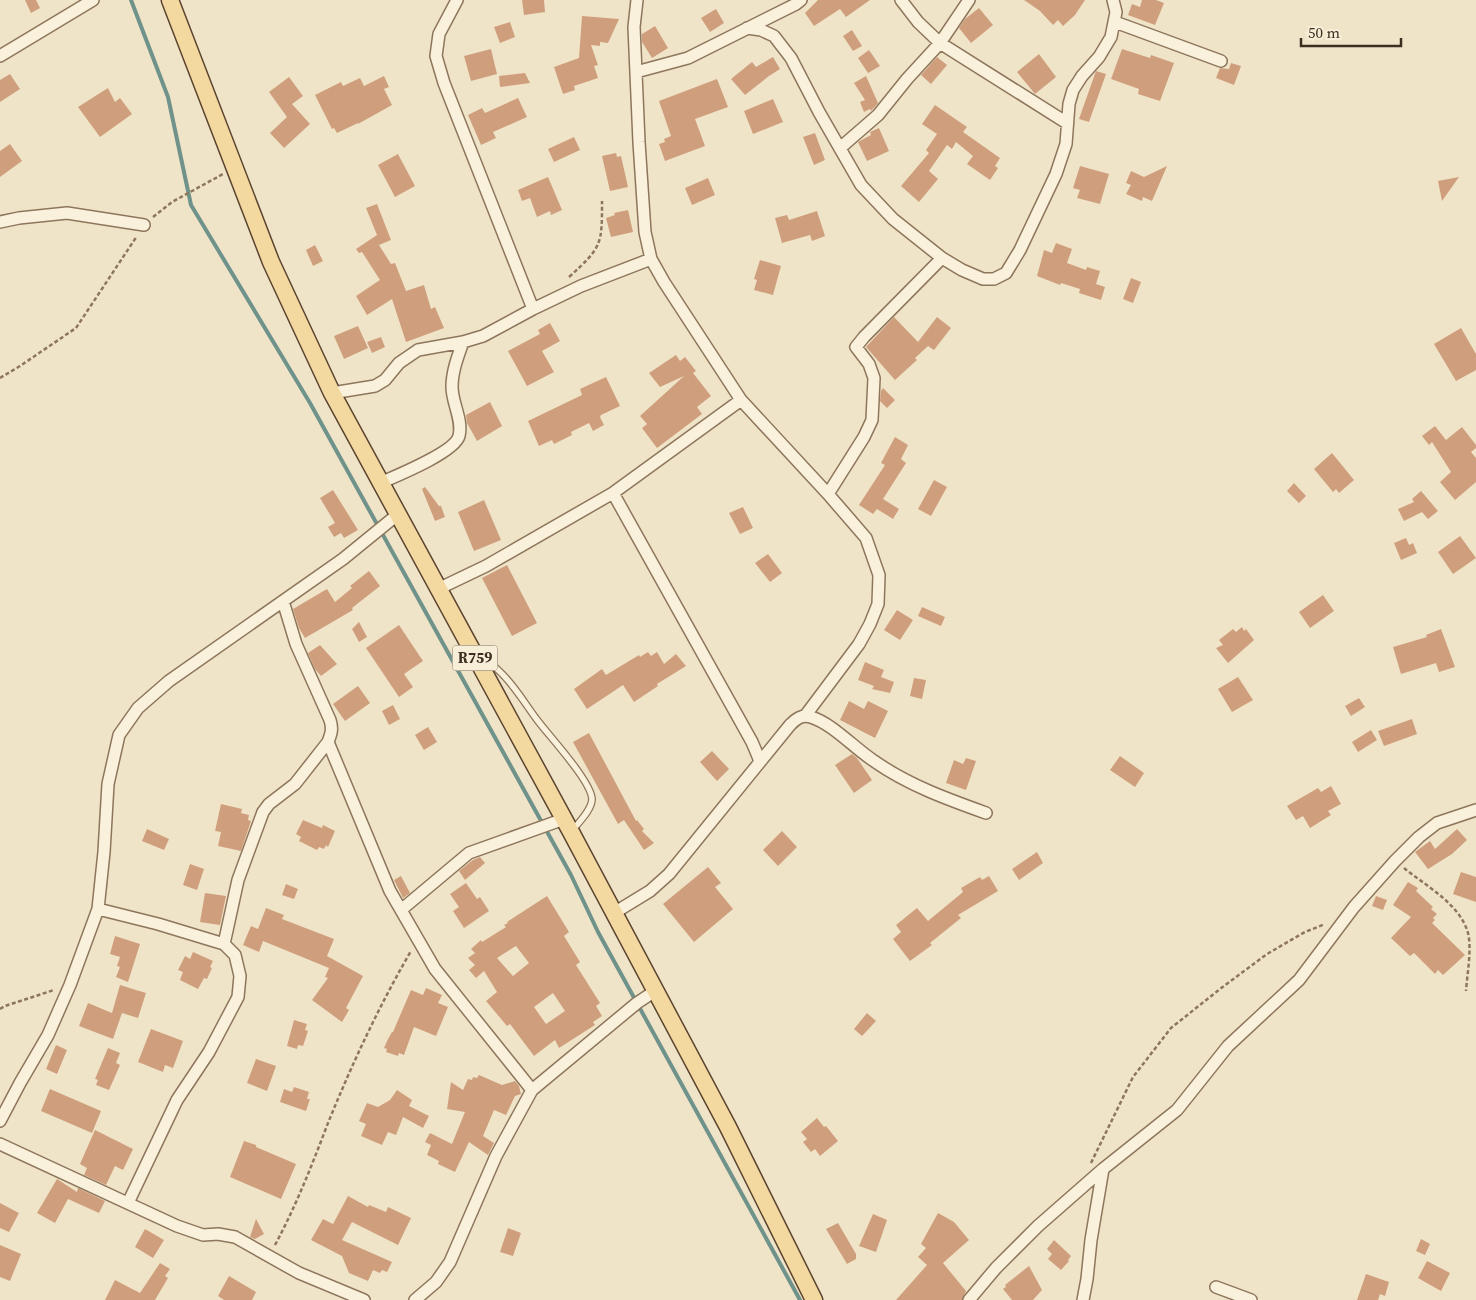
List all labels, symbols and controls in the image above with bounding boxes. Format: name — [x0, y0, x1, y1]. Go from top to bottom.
scale bar — [1301, 15, 1401, 47]
text: 50 m — [1308, 22, 1340, 43]
road number: R759 — [452, 646, 498, 670]

